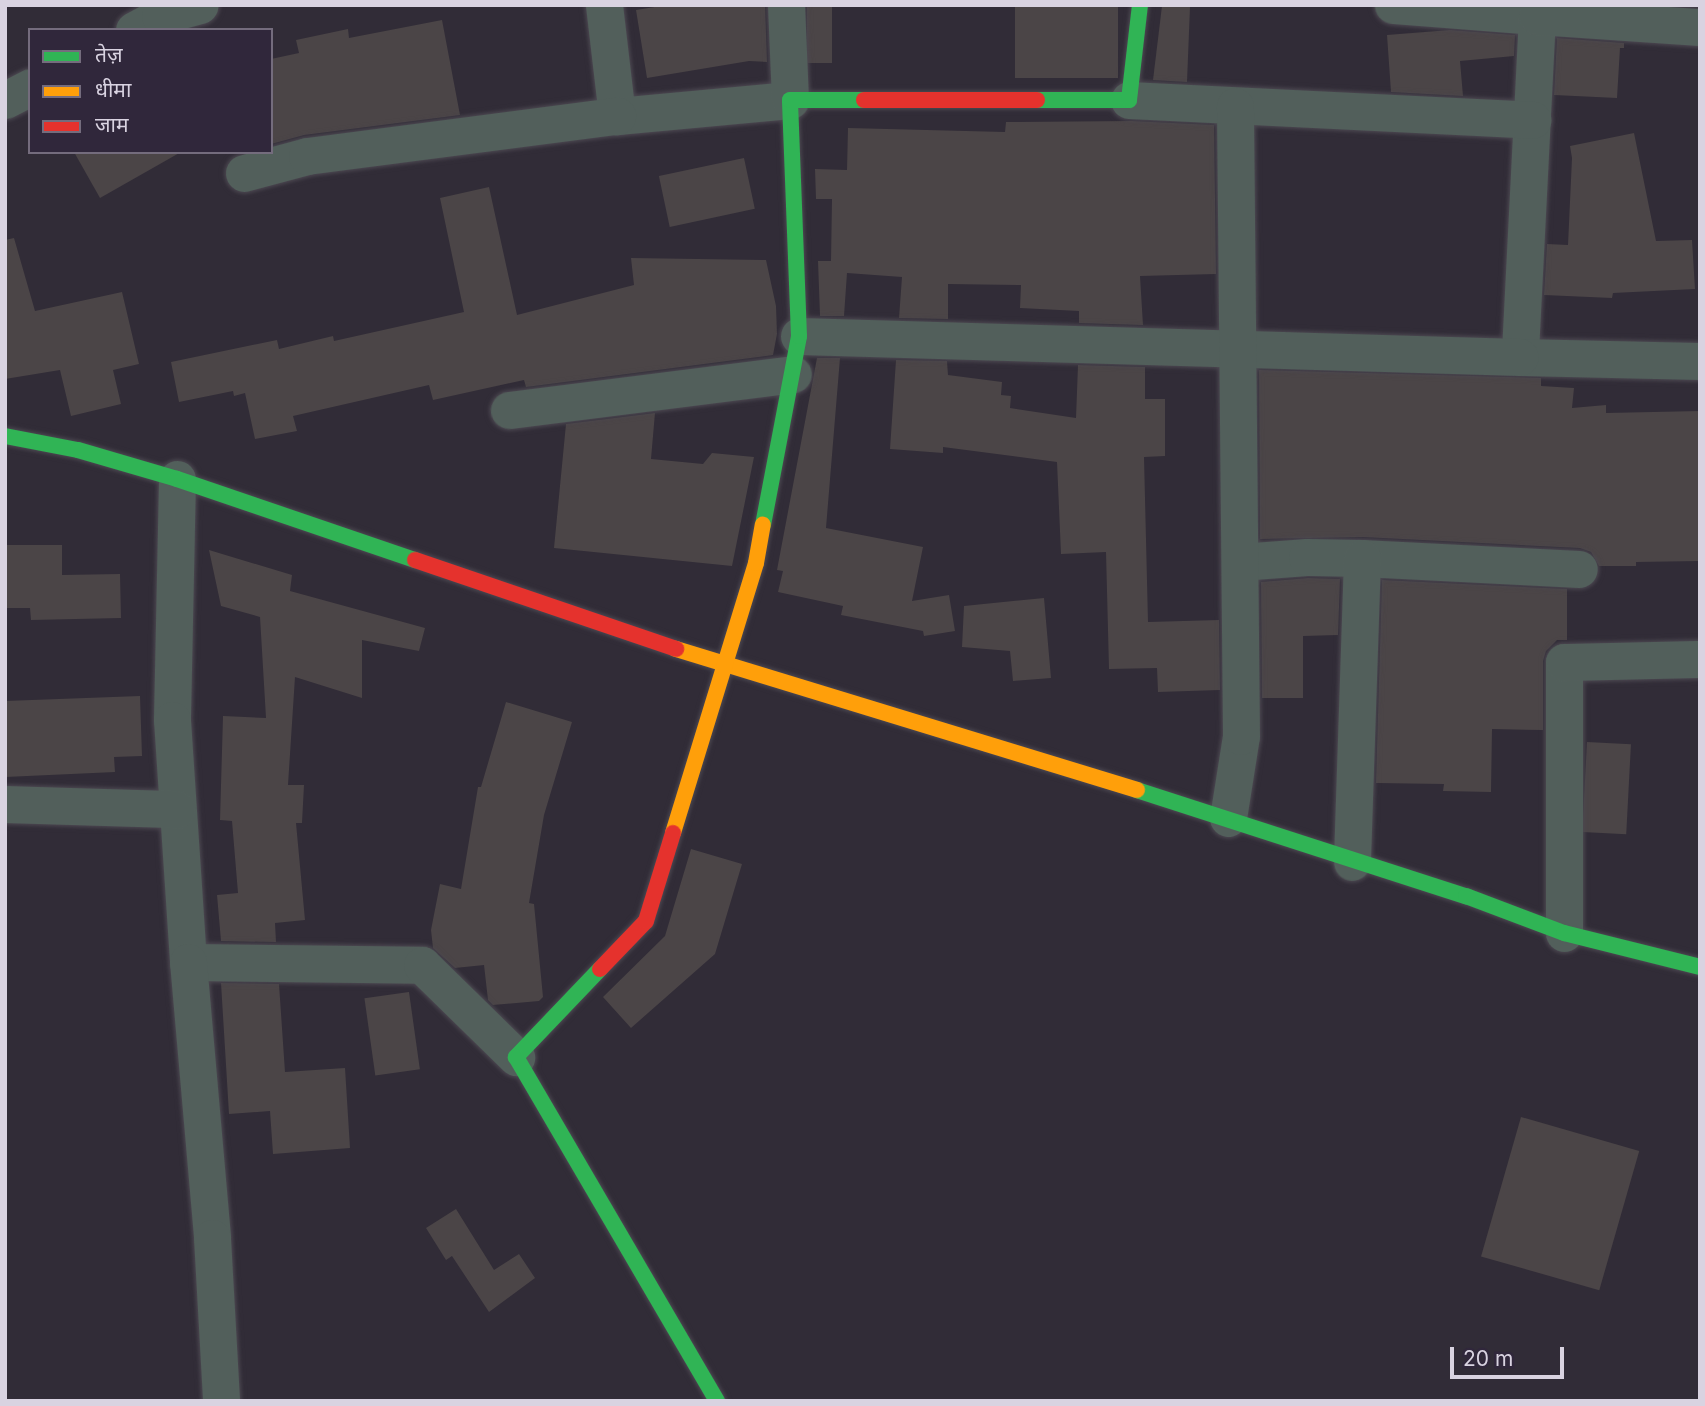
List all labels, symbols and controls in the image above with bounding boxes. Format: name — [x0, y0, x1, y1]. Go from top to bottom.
legend — [28, 28, 273, 154]
text: तेज़ — [95, 42, 123, 67]
text: धीमा — [95, 77, 131, 102]
text: जाम — [95, 112, 129, 137]
scale bar — [1453, 1332, 1567, 1376]
text: 20 m — [1463, 1346, 1513, 1371]

